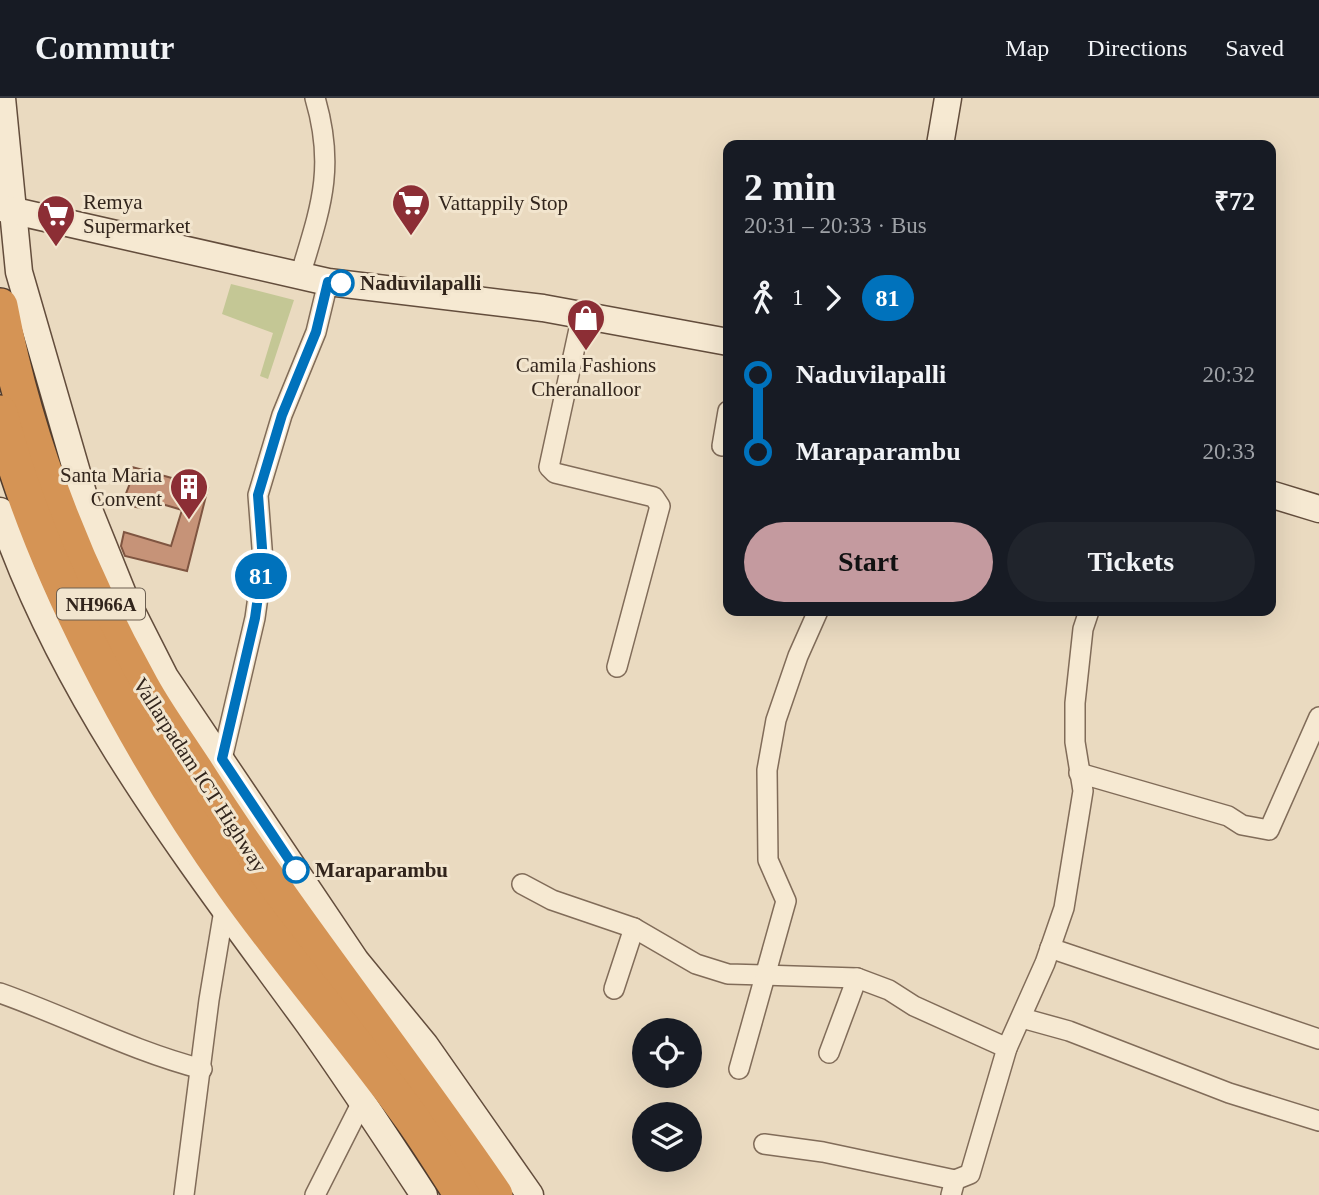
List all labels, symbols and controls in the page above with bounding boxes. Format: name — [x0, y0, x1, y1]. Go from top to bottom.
text: Commutr — [35, 30, 174, 66]
text: Map — [1005, 35, 1049, 61]
text: Directions — [1087, 35, 1187, 61]
text: Saved — [1225, 35, 1284, 61]
text: 2 min — [744, 166, 836, 208]
supermarket icon: Vattappily Stop — [390, 182, 432, 237]
text: ₹72 — [1214, 187, 1255, 216]
place label: Remya Supermarket — [83, 190, 190, 238]
place label: Vattappily Stop — [438, 191, 568, 215]
supermarket icon: Remya Supermarket — [35, 193, 77, 248]
text: 20:31 – 20:33 · Bus — [744, 213, 927, 238]
marker: Naduvilapalli — [328, 270, 354, 296]
place label: Naduvilapalli — [360, 271, 482, 295]
icon: walk — [744, 279, 782, 317]
icon: forward — [814, 279, 852, 317]
text: 1 — [792, 285, 804, 310]
text: 81 — [876, 285, 900, 311]
shop icon: Camila Fashions Cheranalloor — [565, 297, 607, 352]
place label: Camila Fashions Cheranalloor — [516, 353, 656, 401]
text: Naduvilapalli — [796, 360, 946, 389]
text: 20:32 — [1203, 362, 1255, 387]
text: Maraparambu — [796, 437, 961, 466]
text: 20:33 — [1203, 439, 1255, 464]
place label: Santa Maria Convent — [60, 463, 163, 511]
building icon: Santa Maria Convent — [168, 466, 210, 521]
button: Start — [744, 522, 993, 602]
button: Tickets — [1007, 522, 1255, 602]
line badge: 81 — [230, 553, 292, 599]
text: 81 — [249, 563, 273, 589]
road number: NH966A — [57, 589, 145, 620]
street label: Vallarpadam ICT Highway — [128, 673, 272, 877]
marker: Maraparambu — [283, 857, 309, 883]
place label: Maraparambu — [315, 858, 448, 882]
map controls — [632, 1018, 702, 1172]
button: locate — [632, 1018, 702, 1088]
button: layers — [632, 1102, 702, 1172]

